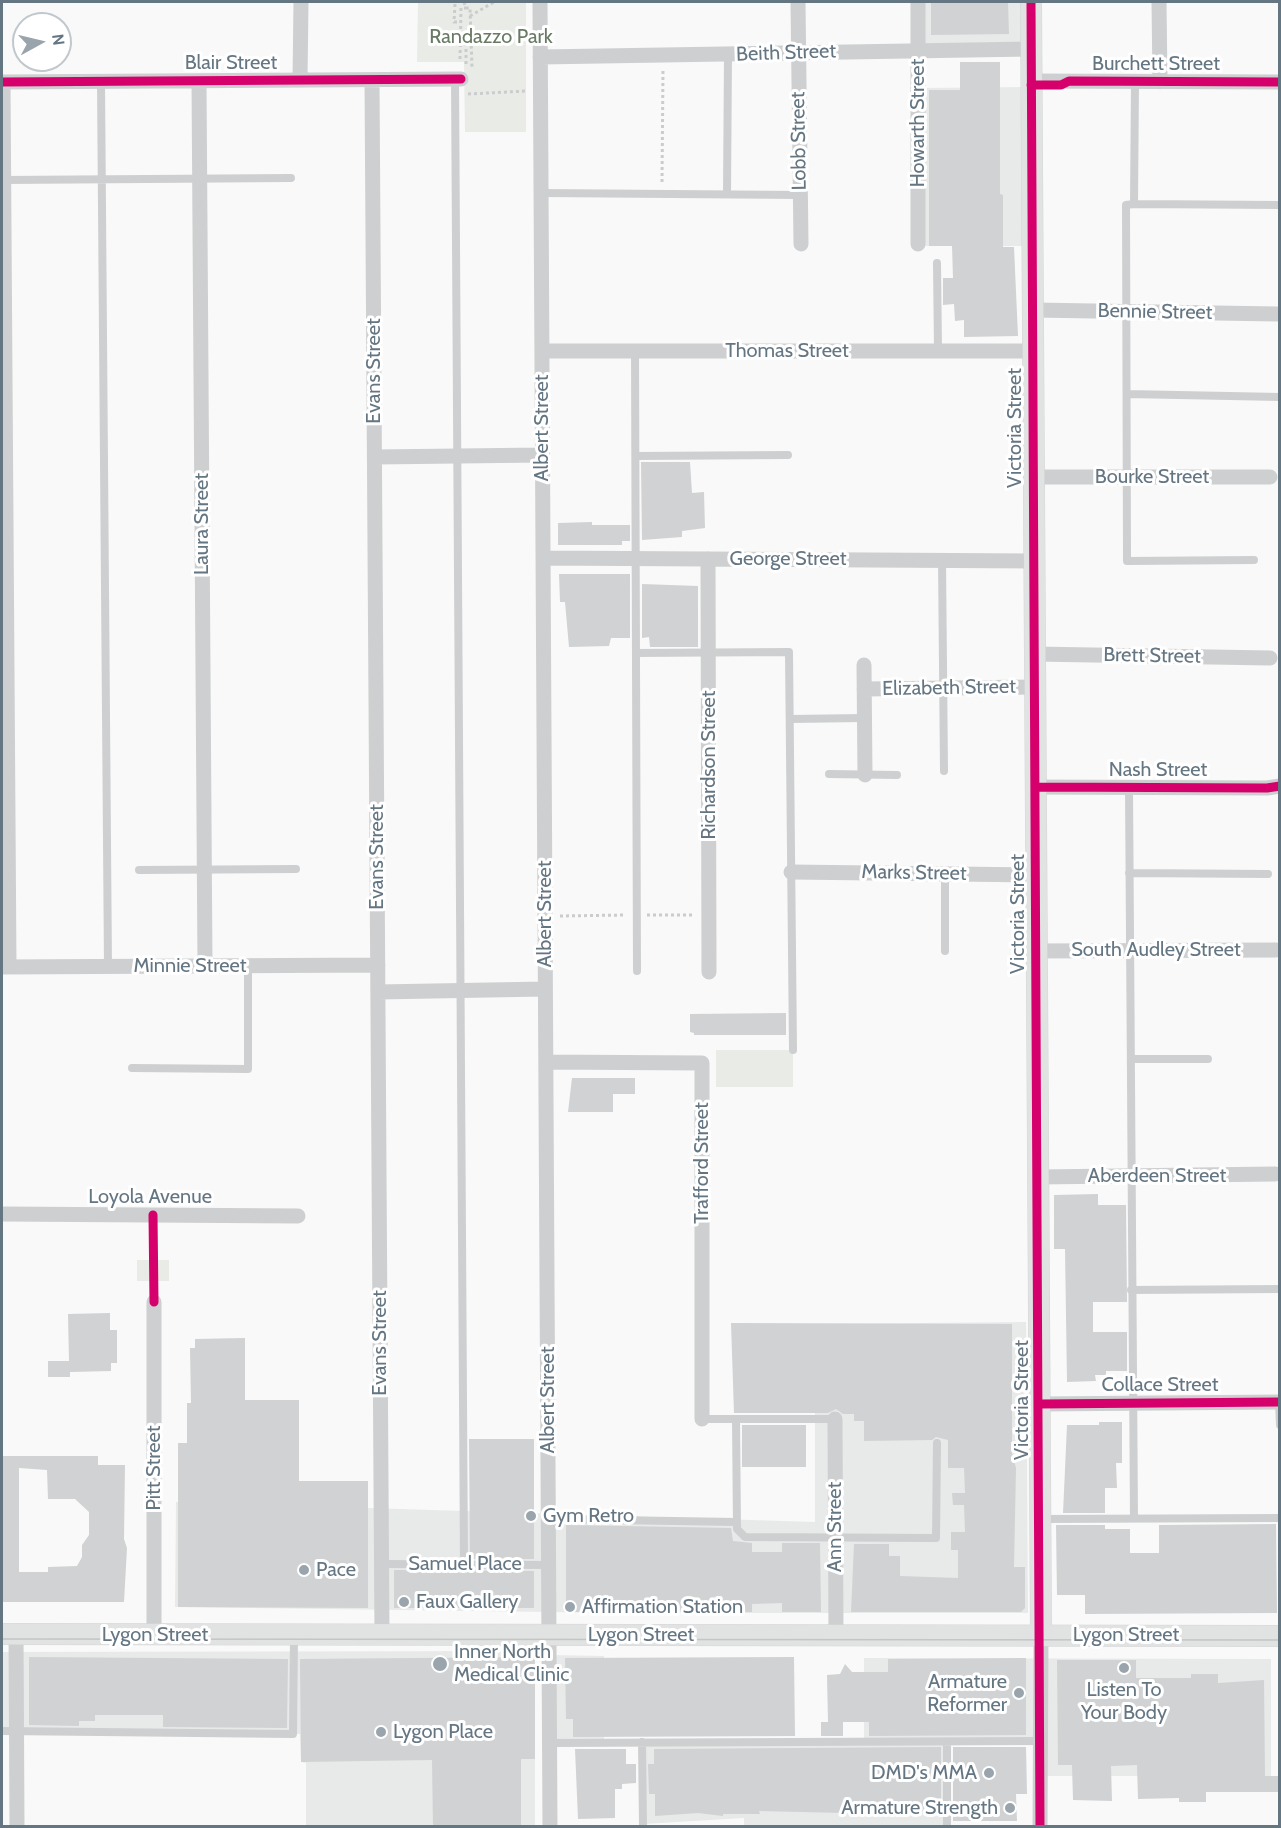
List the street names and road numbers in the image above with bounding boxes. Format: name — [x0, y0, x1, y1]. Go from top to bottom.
street label: Beith Street — [736, 39, 836, 67]
street label: Blair Street — [185, 51, 277, 75]
street label: Burchett Street — [1092, 52, 1220, 76]
street label: Howarth Street — [906, 59, 930, 187]
street label: Lobb Street — [786, 91, 812, 191]
street label: Bennie Street — [1097, 299, 1213, 325]
street label: Evans Street — [362, 318, 386, 424]
street label: Thomas Street — [725, 339, 849, 363]
street label: Victoria Street — [1003, 368, 1027, 488]
street label: Albert Street — [530, 374, 554, 482]
street label: Bourke Street — [1095, 465, 1209, 489]
street label: Laura Street — [190, 473, 214, 575]
street label: George Street — [730, 547, 846, 571]
street label: Brett Street — [1103, 643, 1201, 669]
street label: Elizabeth Street — [882, 675, 1016, 701]
street label: Richardson Street — [697, 690, 721, 840]
street label: Nash Street — [1109, 758, 1207, 782]
street label: Evans Street — [365, 804, 389, 910]
street label: Victoria Street — [1006, 854, 1030, 974]
street label: Albert Street — [533, 860, 557, 968]
street label: Marks Street — [861, 860, 967, 886]
street label: South Audley Street — [1071, 938, 1241, 962]
street label: Minnie Street — [133, 954, 247, 978]
street label: Trafford Street — [690, 1102, 714, 1224]
street label: Aberdeen Street — [1088, 1164, 1226, 1188]
street label: Loyola Avenue — [88, 1185, 212, 1209]
street label: Evans Street — [368, 1290, 392, 1396]
street label: Victoria Street — [1010, 1340, 1034, 1460]
street label: Albert Street — [536, 1346, 560, 1454]
street label: Collace Street — [1101, 1373, 1219, 1397]
street label: Pitt Street — [142, 1426, 166, 1510]
street label: Ann Street — [823, 1482, 847, 1572]
street label: Samuel Place — [408, 1552, 522, 1576]
street label: Lygon Street — [102, 1623, 208, 1647]
street label: Lygon Street — [588, 1623, 694, 1647]
street label: Lygon Street — [1073, 1623, 1179, 1647]

